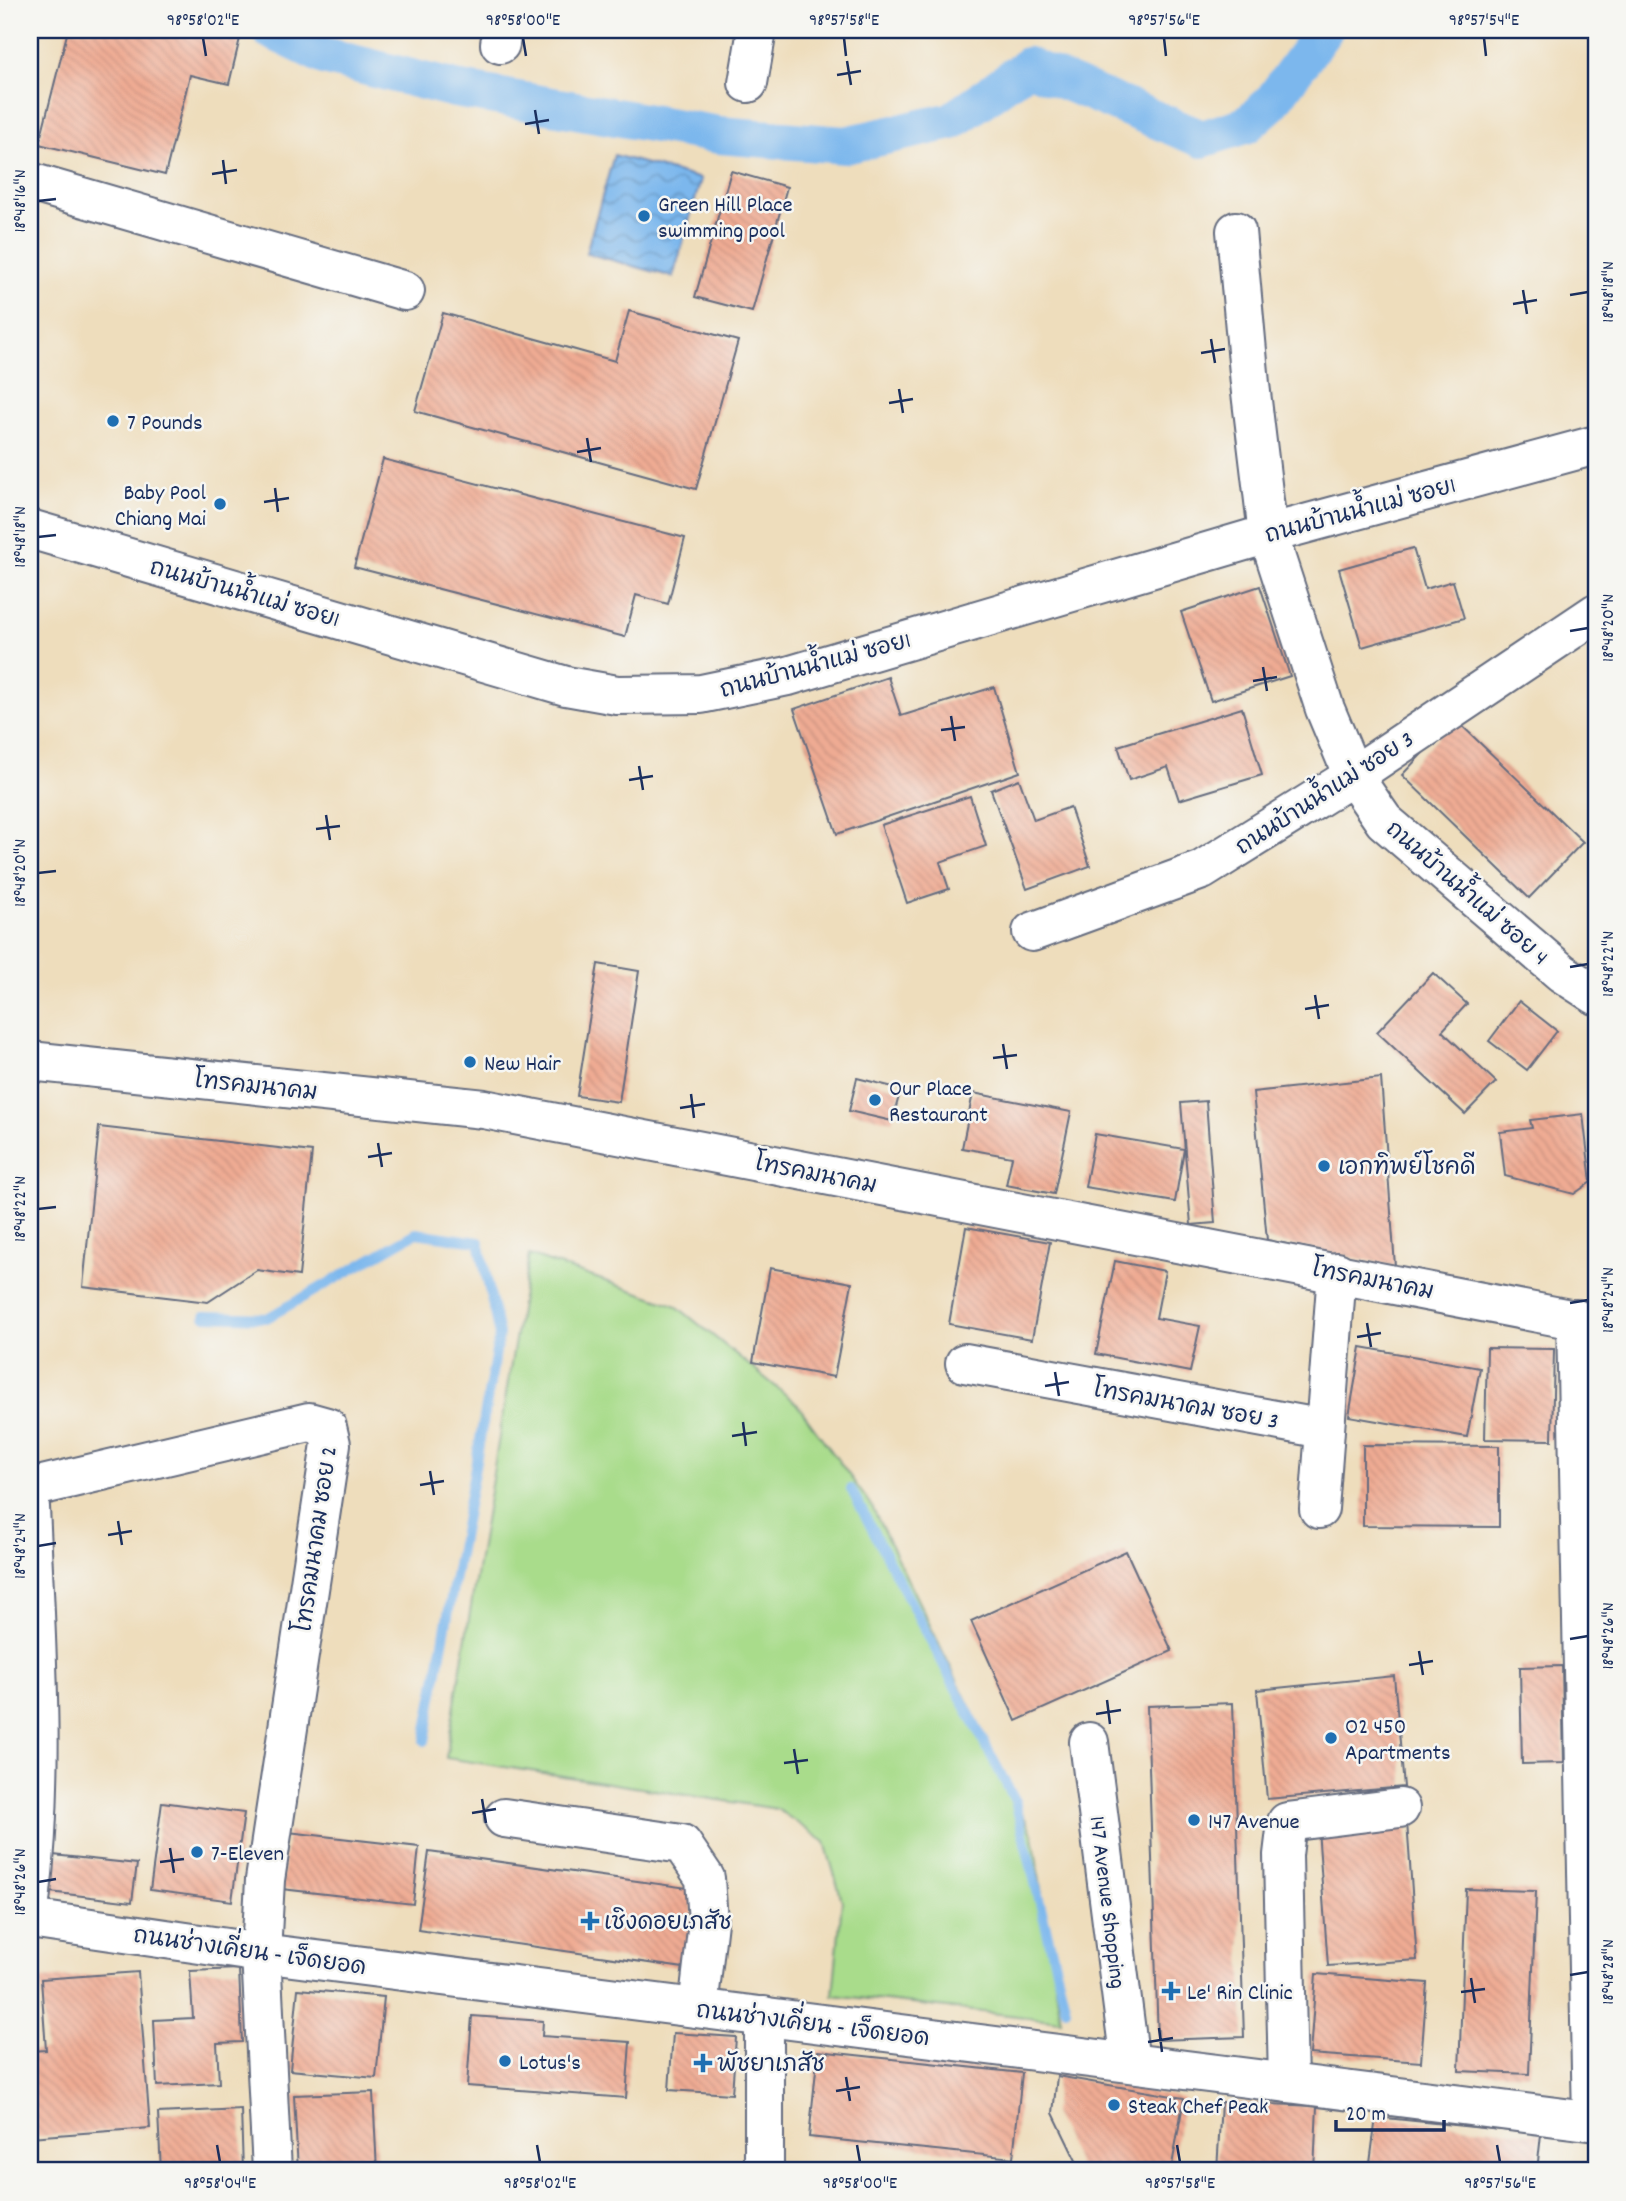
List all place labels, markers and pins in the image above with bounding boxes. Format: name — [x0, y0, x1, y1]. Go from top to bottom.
place label: Green Hill Place swimming pool — [658, 190, 793, 249]
marker: Green Hill Place swimming pool — [636, 208, 652, 224]
place label: 7 Pounds — [127, 408, 203, 441]
marker: 7 Pounds — [105, 413, 121, 429]
place label: Baby Pool Chiang Mai — [115, 478, 207, 537]
marker: Baby Pool Chiang Mai — [212, 496, 228, 512]
place label: New Hair — [484, 1049, 561, 1082]
marker: New Hair — [462, 1054, 478, 1070]
place label: Our Place Restaurant — [889, 1074, 988, 1133]
marker: Our Place Restaurant — [867, 1092, 883, 1108]
place label: เอกทิพย์โชคดี — [1338, 1150, 1475, 1186]
marker: เอกทิพย์โชคดี — [1316, 1158, 1332, 1174]
place label: O2 450 Apartments — [1345, 1712, 1451, 1771]
marker: O2 450 Apartments — [1323, 1730, 1339, 1746]
place label: 147 Avenue — [1208, 1807, 1300, 1840]
marker: 147 Avenue — [1186, 1812, 1202, 1828]
place label: 7-Eleven — [211, 1839, 284, 1872]
marker: 7-Eleven — [189, 1844, 205, 1860]
place label: เชิงดอยเภสัช — [604, 1907, 732, 1941]
marker: เชิงดอยเภสัช — [582, 1913, 598, 1929]
place label: Le' Rin Clinic — [1187, 1978, 1293, 2011]
marker: Le' Rin Clinic — [1161, 1981, 1181, 2001]
place label: Lotus's — [519, 2048, 581, 2081]
place label: พัชยาเภสัช — [717, 2050, 825, 2083]
marker: Lotus's — [497, 2053, 513, 2069]
marker: พัชยาเภสัช — [695, 2055, 711, 2071]
place label: Steak Chef Peak — [1128, 2092, 1268, 2125]
marker: Steak Chef Peak — [1106, 2097, 1122, 2113]

